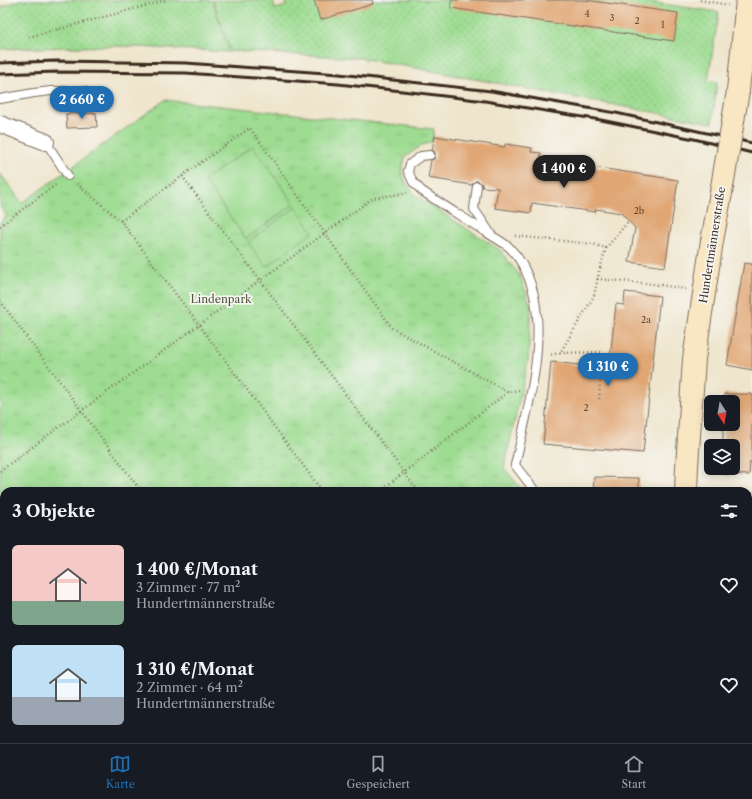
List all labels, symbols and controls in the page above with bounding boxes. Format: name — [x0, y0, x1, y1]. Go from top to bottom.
house number: 4 — [584, 8, 590, 19]
house number: 3 — [610, 12, 615, 23]
house number: 2 — [634, 15, 640, 26]
house number: 1 — [661, 19, 665, 30]
pin: 2 660 € — [45, 86, 119, 120]
text: 2 660 € — [59, 91, 105, 107]
pin: 1 400 € — [527, 155, 601, 189]
text: 1 400 € — [542, 160, 586, 176]
street label: Hundertmännerstraße — [696, 186, 728, 304]
house number: 2b — [634, 205, 645, 216]
park label: Lindenpark — [191, 292, 252, 306]
house number: 2a — [641, 314, 651, 325]
pin: 1 310 € — [571, 353, 645, 387]
text: 1 310 € — [587, 358, 629, 374]
north arrow — [704, 395, 740, 431]
map controls — [704, 395, 740, 475]
house number: 2 — [583, 402, 589, 413]
button: layers — [704, 439, 740, 475]
icon: filters — [718, 500, 740, 522]
text: 3 Objekte — [12, 501, 95, 521]
text: 1 400 €/Monat — [136, 559, 258, 579]
icon: home — [44, 561, 92, 609]
icon: heart — [718, 574, 740, 596]
text: 3 Zimmer · 77 m² — [136, 579, 240, 595]
text: Hundertmännerstraße — [136, 595, 275, 611]
text: 1 310 €/Monat — [136, 659, 254, 679]
icon: home — [44, 661, 92, 709]
icon: heart — [718, 674, 740, 696]
text: 2 Zimmer · 64 m² — [136, 679, 243, 695]
text: Hundertmännerstraße — [136, 695, 275, 711]
tab: Karte — [106, 753, 135, 791]
tab: Gespeichert — [346, 753, 410, 791]
tab: Start — [621, 753, 646, 791]

